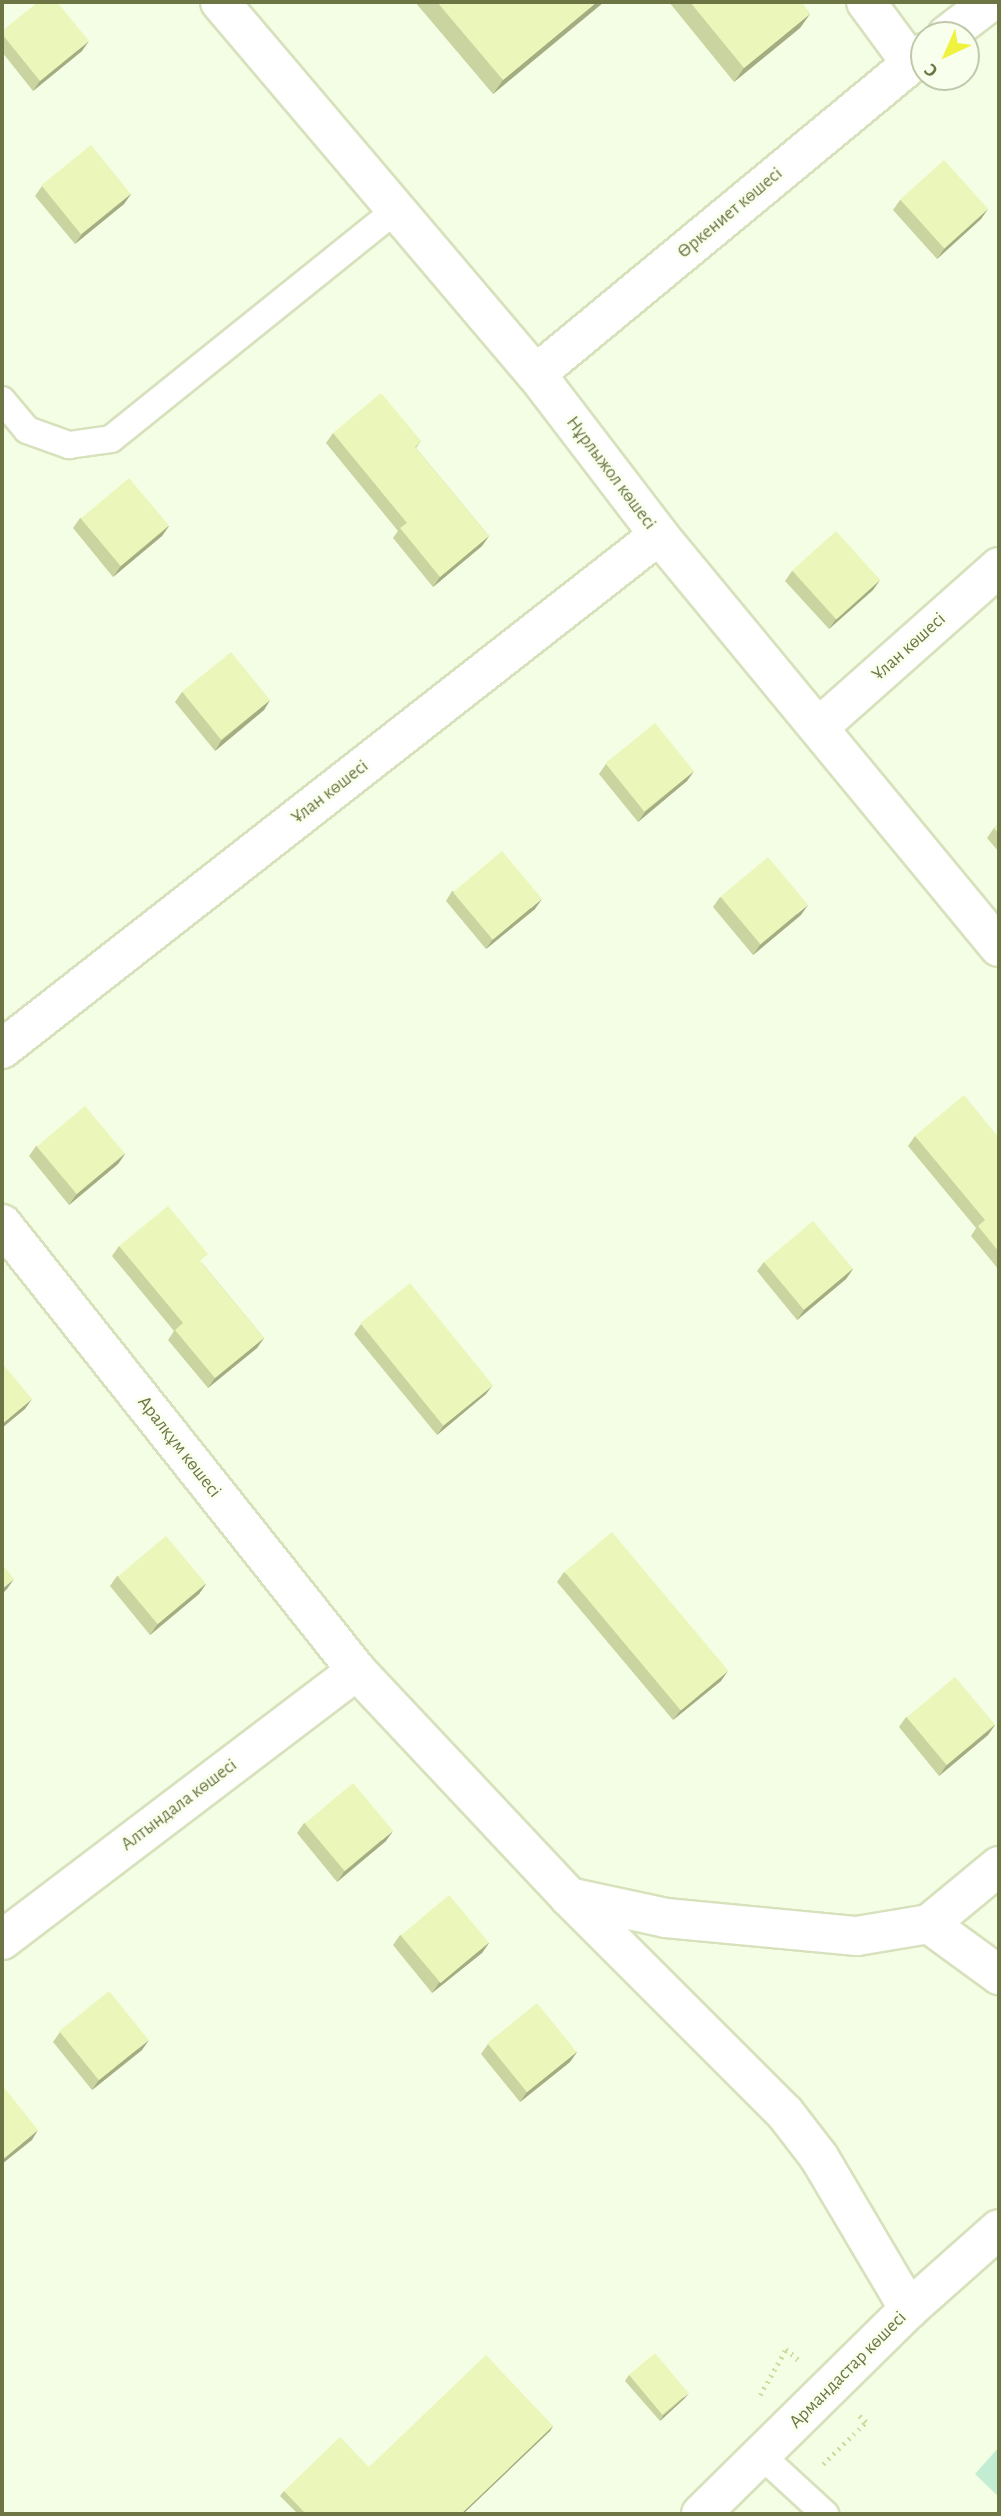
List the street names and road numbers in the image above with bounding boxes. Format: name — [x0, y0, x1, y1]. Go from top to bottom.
street label: Өркениет көшесі — [673, 162, 787, 264]
street label: Нұрлыжол көшесі — [561, 412, 661, 534]
street label: Ұлан көшесі — [867, 608, 951, 686]
street label: Ұлан көшесі — [287, 755, 373, 829]
street label: Аралқұм көшесі — [132, 1392, 226, 1502]
street label: Алтындала көшесі — [116, 1754, 242, 1856]
street label: Армандастар көшесі — [785, 2307, 911, 2433]

